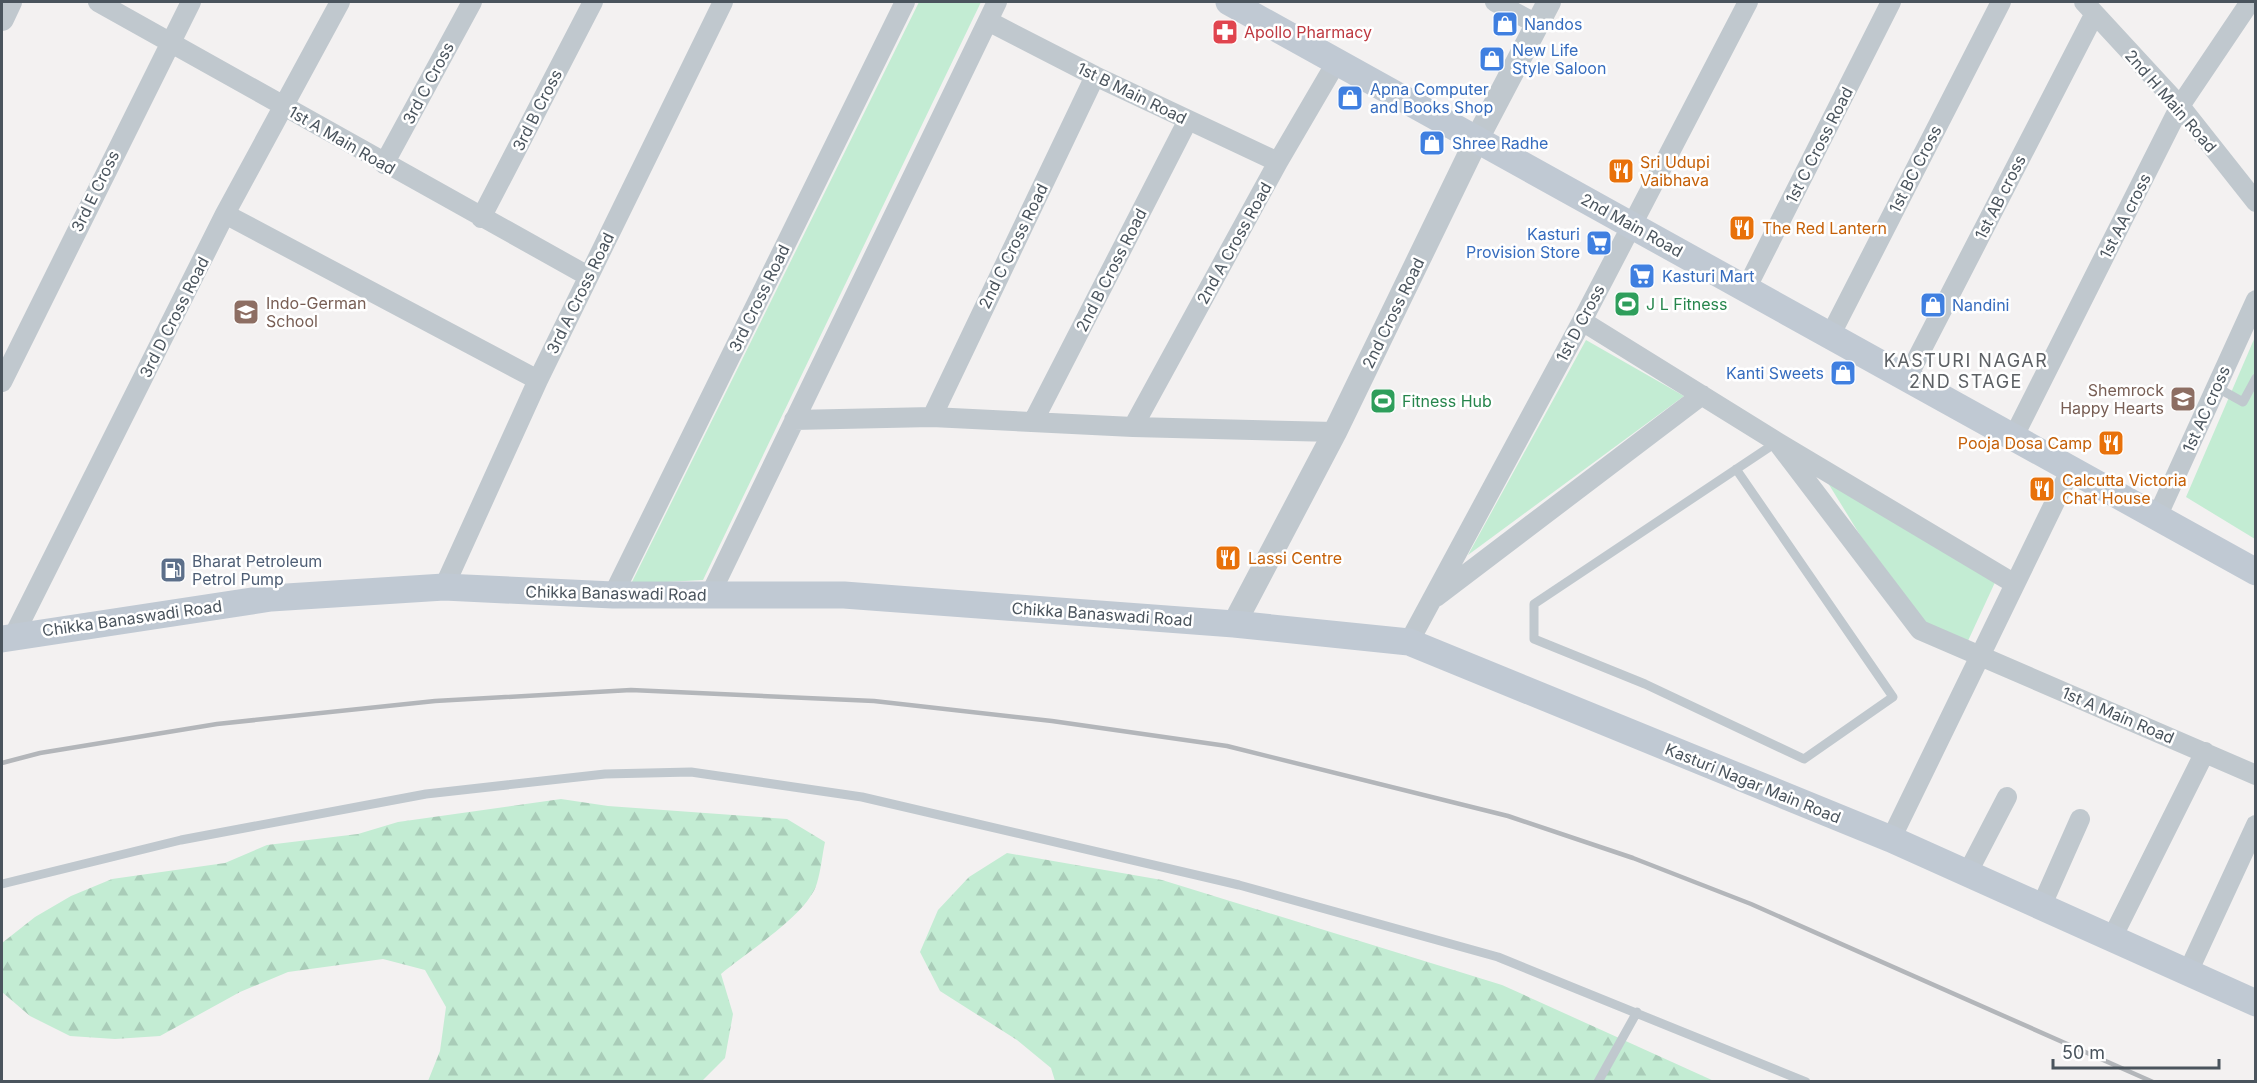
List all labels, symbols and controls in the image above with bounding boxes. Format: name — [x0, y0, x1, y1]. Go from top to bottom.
shop icon: Nandos — [1490, 9, 1520, 39]
place label: Nandos — [1524, 14, 1582, 34]
pharmacy icon: Apollo Pharmacy — [1210, 17, 1240, 47]
place label: Apollo Pharmacy — [1244, 22, 1372, 42]
street label: 3rd C Cross — [398, 39, 458, 127]
place label: New Life Style Saloon — [1512, 40, 1606, 78]
shop icon: New Life Style Saloon — [1477, 44, 1507, 74]
street label: 2nd H Main Road — [2121, 45, 2221, 157]
street label: 1st B Main Road — [1074, 58, 1190, 128]
street label: 3rd B Cross — [508, 66, 566, 154]
place label: Apna Computer and Books Shop — [1370, 79, 1493, 117]
shop icon: Apna Computer and Books Shop — [1335, 83, 1365, 113]
street label: 1st C Cross Road — [1781, 83, 1857, 207]
street label: 1st A Main Road — [285, 101, 399, 179]
street label: 1st BC Cross — [1884, 122, 1946, 216]
shop icon: Shree Radhe — [1417, 128, 1447, 158]
place label: Shree Radhe — [1452, 133, 1548, 153]
street label: 3rd E Cross — [67, 147, 123, 235]
street label: 1st AB cross — [1970, 151, 2030, 243]
place label: Sri Udupi Vaibhava — [1640, 152, 1710, 190]
restaurant icon: Sri Udupi Vaibhava — [1606, 156, 1636, 186]
street label: 1st AA cross — [2095, 170, 2155, 262]
street label: 2nd A Cross Road — [1192, 179, 1276, 307]
street label: 2nd C Cross Road — [974, 180, 1052, 312]
street label: 2nd Main Road — [1578, 189, 1686, 261]
street label: 2nd B Cross Road — [1071, 205, 1151, 335]
restaurant icon: The Red Lantern — [1727, 213, 1757, 243]
place label: The Red Lantern — [1762, 218, 1887, 238]
place label: Kasturi Provision Store — [1466, 224, 1580, 262]
supermarket icon: Kasturi Provision Store — [1584, 228, 1614, 258]
street label: 3rd A Cross Road — [542, 229, 618, 357]
street label: 3rd Cross Road — [724, 241, 794, 355]
street label: 3rd D Cross Road — [135, 253, 213, 381]
street label: 2nd Cross Road — [1358, 254, 1428, 372]
supermarket icon: Kasturi Mart — [1627, 261, 1657, 291]
place label: Kasturi Mart — [1662, 266, 1754, 286]
street label: 1st D Cross — [1551, 281, 1609, 365]
sports icon: J L Fitness — [1612, 289, 1642, 319]
shop icon: Nandini — [1918, 290, 1948, 320]
place label: Indo-German School — [266, 293, 367, 331]
place label: J L Fitness — [1646, 294, 1727, 314]
place label: Nandini — [1952, 295, 2010, 315]
school or university icon: Indo-German School — [231, 297, 261, 327]
district label: KASTURI NAGAR 2ND STAGE — [1884, 350, 2048, 392]
shop icon: Kanti Sweets — [1828, 358, 1858, 388]
place label: Kanti Sweets — [1726, 363, 1824, 383]
street label: 1st AC cross — [2178, 363, 2234, 455]
place label: Shemrock Happy Hearts — [2060, 380, 2164, 418]
school or university icon: Shemrock Happy Hearts — [2168, 384, 2198, 414]
sports icon: Fitness Hub — [1368, 386, 1398, 416]
place label: Fitness Hub — [1402, 391, 1492, 411]
restaurant icon: Pooja Dosa Camp — [2096, 428, 2126, 458]
place label: Pooja Dosa Camp — [1958, 433, 2092, 453]
place label: Calcutta Victoria Chat House — [2062, 470, 2187, 508]
restaurant icon: Calcutta Victoria Chat House — [2027, 474, 2057, 504]
restaurant icon: Lassi Centre — [1213, 543, 1243, 573]
place label: Lassi Centre — [1248, 548, 1342, 568]
place label: Bharat Petroleum Petrol Pump — [192, 551, 322, 589]
fuel station icon: Bharat Petroleum Petrol Pump — [158, 555, 188, 585]
street label: Chikka Banaswadi Road — [525, 581, 707, 605]
street label: Chikka Banaswadi Road — [41, 595, 223, 641]
street label: Chikka Banaswadi Road — [1011, 598, 1193, 630]
street label: 1st A Main Road — [2059, 682, 2177, 748]
street label: Kasturi Nagar Main Road — [1662, 739, 1844, 827]
scale bar — [2053, 1032, 2220, 1070]
text: 50 m — [2062, 1042, 2105, 1063]

